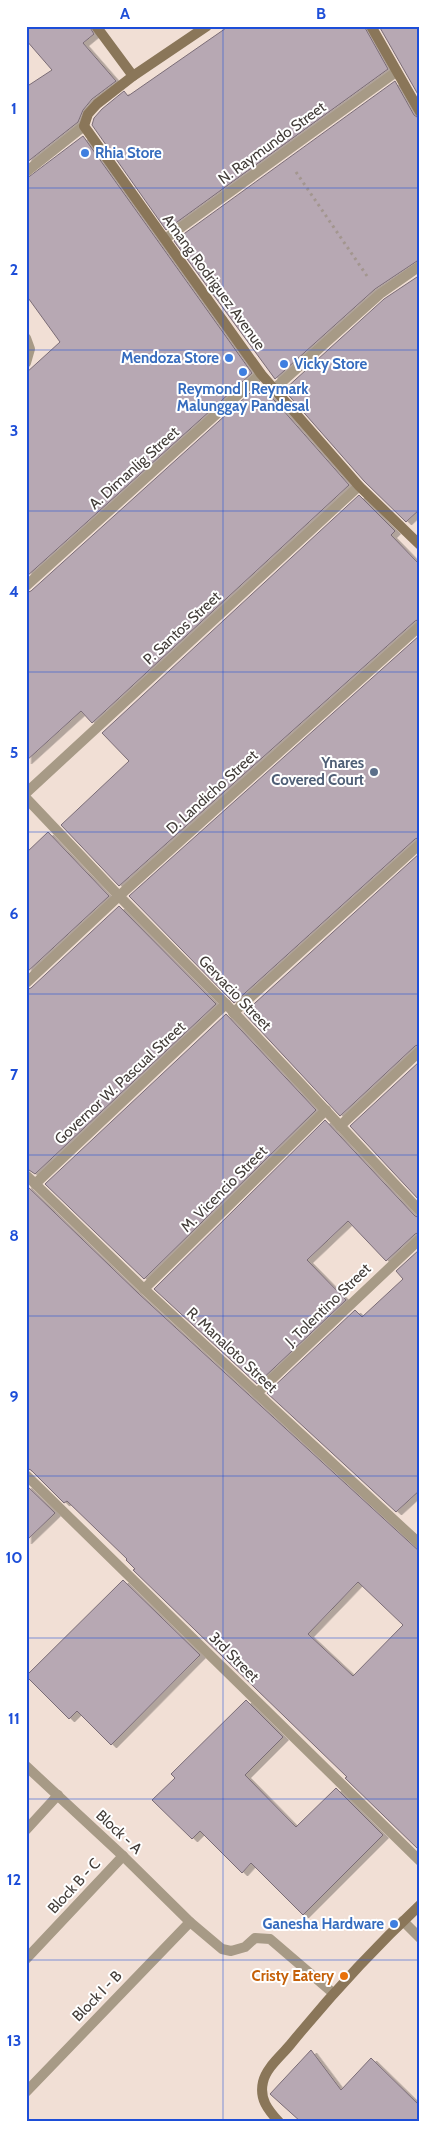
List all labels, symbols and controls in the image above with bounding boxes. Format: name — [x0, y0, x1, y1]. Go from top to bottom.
text: A — [120, 4, 130, 23]
text: B — [316, 4, 326, 23]
street label: N. Raymundo Street — [215, 98, 329, 188]
text: 1 — [11, 99, 17, 118]
place label: Rhia Store — [95, 144, 162, 162]
marker: Rhia Store — [79, 147, 91, 159]
street label: Amang Rodriguez Avenue — [159, 211, 269, 354]
text: 2 — [10, 260, 18, 279]
place label: Mendoza Store — [121, 349, 219, 367]
marker: Mendoza Store — [223, 352, 235, 364]
place label: Vicky Store — [294, 355, 367, 373]
marker: Vicky Store — [278, 358, 290, 370]
marker: Reymond | Reymark Malunggay Pandesal — [237, 366, 249, 378]
place label: Reymond | Reymark Malunggay Pandesal — [177, 380, 309, 415]
text: 3 — [10, 421, 18, 440]
street label: A. Dimanlig Street — [85, 423, 183, 513]
text: 4 — [9, 582, 19, 601]
street label: P. Santos Street — [139, 587, 225, 669]
text: 5 — [10, 743, 18, 762]
street label: D. Landicho Street — [163, 746, 261, 838]
place label: Ynares Covered Court — [271, 754, 364, 789]
marker: Ynares Covered Court — [368, 766, 380, 778]
text: 6 — [10, 904, 19, 923]
street label: Gervacio Street — [195, 952, 275, 1034]
street label: Governor W. Pascual Street — [51, 1018, 189, 1148]
text: 7 — [10, 1065, 19, 1084]
street label: M. Vicencio Street — [177, 1142, 271, 1236]
text: 8 — [9, 1226, 19, 1245]
street label: J. Tolentino Street — [281, 1260, 374, 1351]
street label: R. Manaloto Street — [183, 1303, 281, 1397]
text: 9 — [10, 1387, 19, 1406]
text: 10 — [5, 1548, 23, 1567]
street label: 3rd Street — [205, 1628, 263, 1686]
text: 11 — [8, 1709, 20, 1728]
street label: Block - A — [92, 1806, 146, 1858]
street label: Block B - C — [44, 1855, 104, 1917]
text: 12 — [7, 1870, 21, 1889]
place label: Ganesha Hardware — [263, 1915, 384, 1933]
marker: Ganesha Hardware — [388, 1918, 400, 1930]
street label: Block I - B — [69, 1967, 126, 2025]
place label: Cristy Eatery — [252, 1967, 335, 1985]
marker: Cristy Eatery — [338, 1970, 350, 1982]
text: 13 — [7, 2031, 21, 2050]

